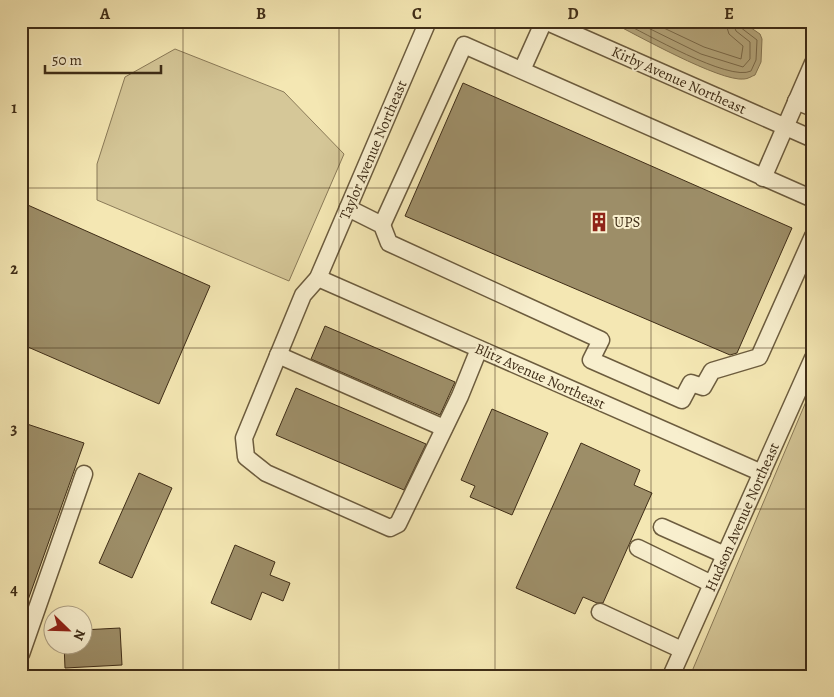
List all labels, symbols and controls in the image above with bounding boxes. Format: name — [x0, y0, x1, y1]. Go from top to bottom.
text: A — [99, 3, 111, 25]
text: B — [256, 3, 266, 25]
text: C — [412, 3, 422, 25]
text: D — [567, 3, 579, 25]
text: E — [724, 3, 734, 25]
street label: Kirby Avenue Northeast — [609, 41, 750, 119]
scale bar — [45, 42, 161, 74]
text: 50 m — [52, 50, 82, 70]
street label: Taylor Avenue Northeast — [335, 77, 411, 223]
text: 1 — [11, 97, 17, 119]
building icon: UPS — [588, 211, 610, 233]
place label: UPS — [614, 212, 640, 232]
text: 2 — [10, 258, 18, 280]
street label: Blitz Avenue Northeast — [472, 338, 608, 414]
text: 3 — [11, 418, 18, 440]
street label: Hudson Avenue Northeast — [700, 439, 784, 595]
text: 4 — [10, 579, 18, 601]
north arrow — [42, 604, 92, 654]
text: N — [69, 626, 90, 643]

